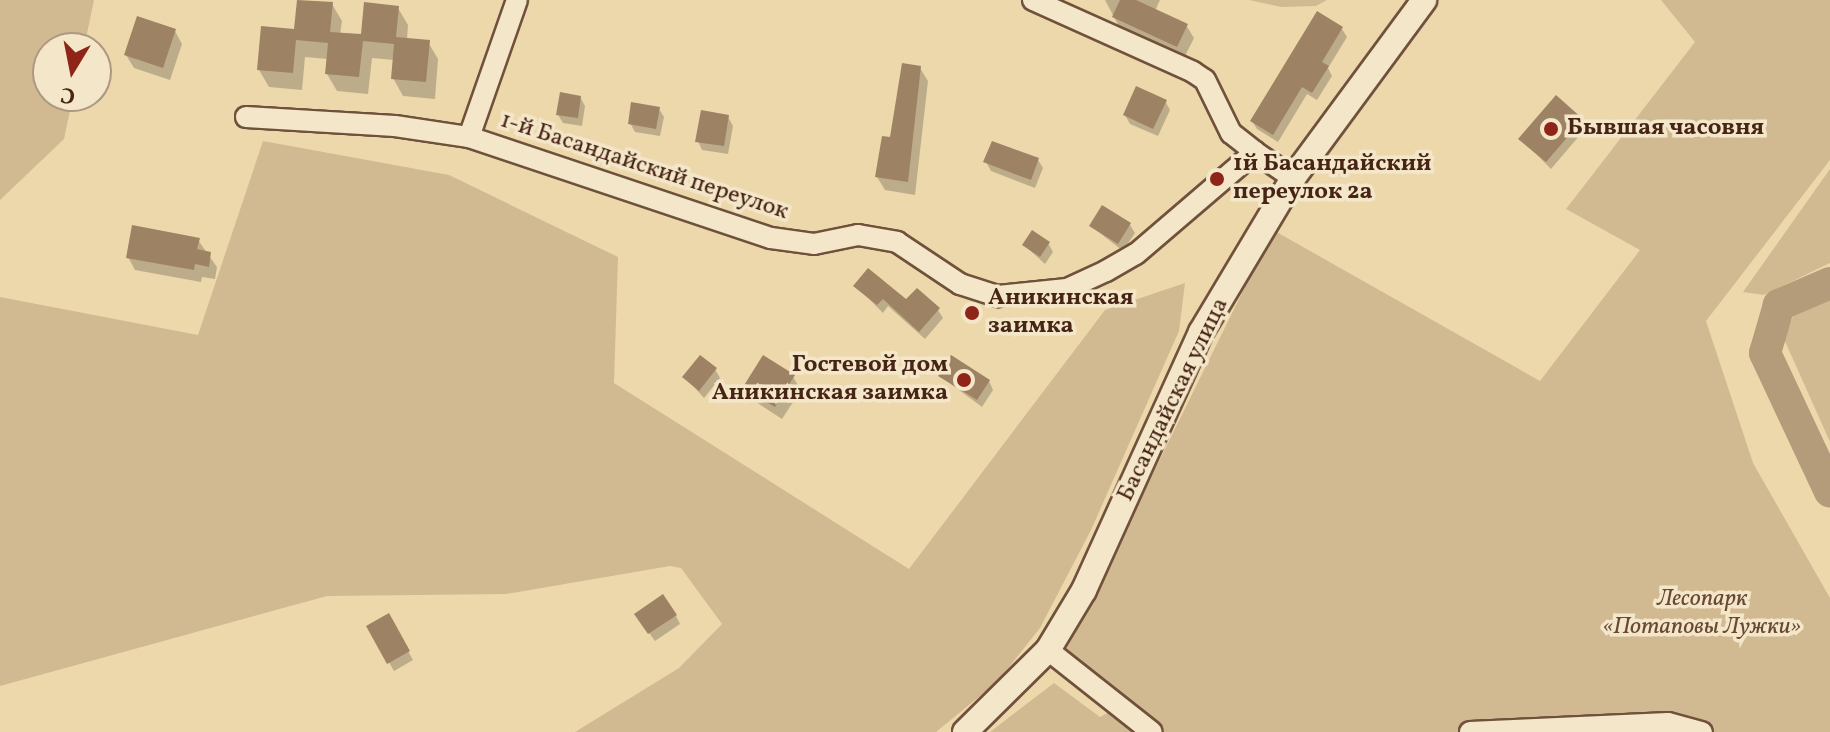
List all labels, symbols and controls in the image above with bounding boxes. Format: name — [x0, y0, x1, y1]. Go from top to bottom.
north arrow — [32, 32, 112, 112]
text: С — [58, 78, 78, 111]
street label: 1-й Басандайский переулок — [496, 107, 792, 227]
place label: Бывшая часовня — [1567, 115, 1765, 143]
marker: Бывшая часовня — [1542, 120, 1560, 138]
place label: 1й Басандайский переулок 2а — [1233, 151, 1432, 207]
marker: 1й Басандайский переулок 2а — [1208, 170, 1226, 188]
place label: Аникинская заимка — [988, 285, 1134, 341]
street label: Басандайская улица — [1112, 293, 1236, 507]
marker: Аникинская заимка — [963, 304, 981, 322]
place label: Гостевой дом Аникинская заимка — [712, 352, 948, 408]
marker: Гостевой дом Аникинская заимка — [955, 371, 973, 389]
park label: Лесопарк «Потаповы Лужки» — [1603, 586, 1801, 642]

